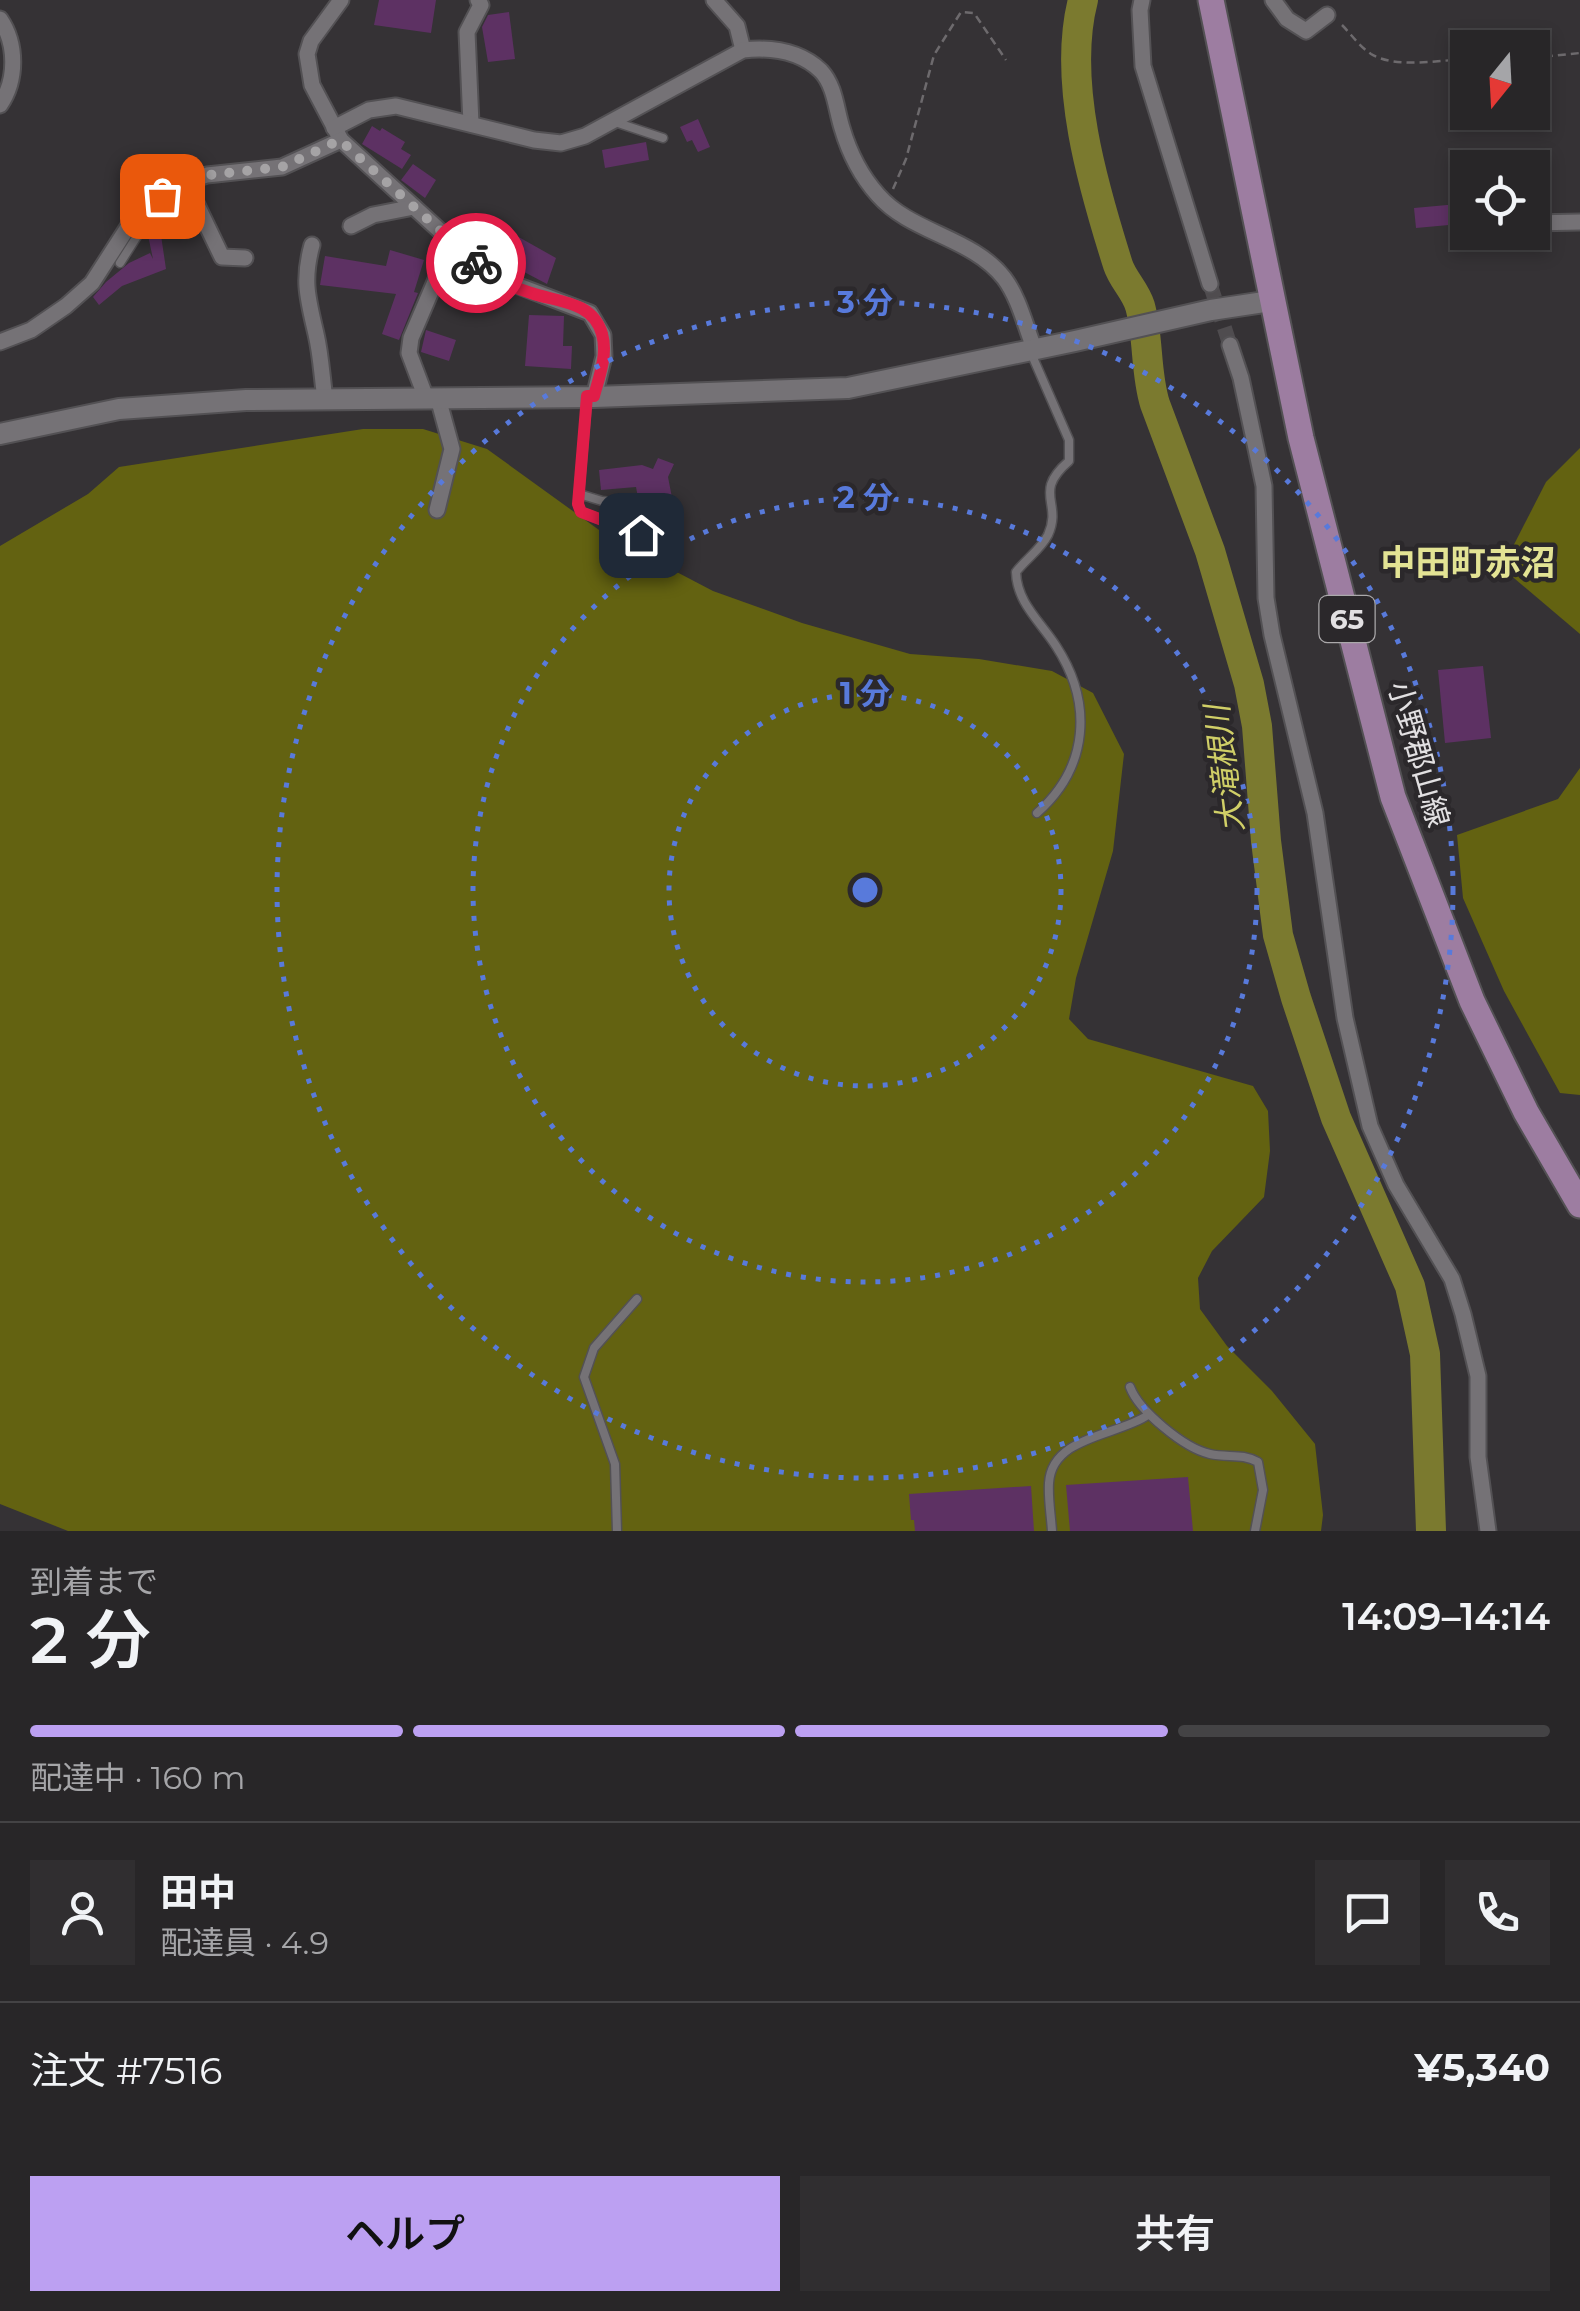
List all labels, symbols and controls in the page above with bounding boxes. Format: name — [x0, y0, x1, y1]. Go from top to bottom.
north arrow — [1450, 30, 1550, 130]
map controls — [1450, 30, 1550, 250]
button: locate — [1450, 150, 1550, 250]
pin — [120, 154, 205, 239]
icon: bag — [135, 169, 190, 224]
courier — [426, 213, 526, 313]
icon: bike — [449, 236, 504, 291]
text: 3 分 — [836, 284, 893, 321]
text: 2 分 — [837, 479, 893, 516]
pin — [599, 493, 684, 578]
icon: home — [614, 508, 669, 563]
district label: 中田町赤沼 — [1380, 541, 1556, 584]
road number: 65 — [1320, 596, 1374, 642]
text: 1 分 — [840, 675, 890, 712]
street label: 小野郡山線 — [1381, 677, 1457, 831]
water label: 大滝根川 — [1196, 700, 1251, 835]
centre of rings — [847, 872, 883, 908]
text: 到着まで — [30, 1562, 158, 1601]
text: 14:09–14:14 — [1342, 1593, 1550, 1640]
text: 2 分 — [30, 1600, 151, 1679]
text: 配達中 · 160 m — [30, 1758, 245, 1797]
button: person — [30, 1860, 135, 1965]
button: chat — [1315, 1860, 1420, 1965]
button: phone — [1445, 1860, 1550, 1965]
text: 田中 — [160, 1869, 236, 1916]
text: 配達員 · 4.9 — [160, 1923, 329, 1962]
text: ¥5,340 — [1415, 2044, 1550, 2091]
text: 注文 #7516 — [30, 2047, 222, 2094]
button: ヘルプ — [30, 2176, 780, 2291]
button: 共有 — [800, 2176, 1550, 2291]

